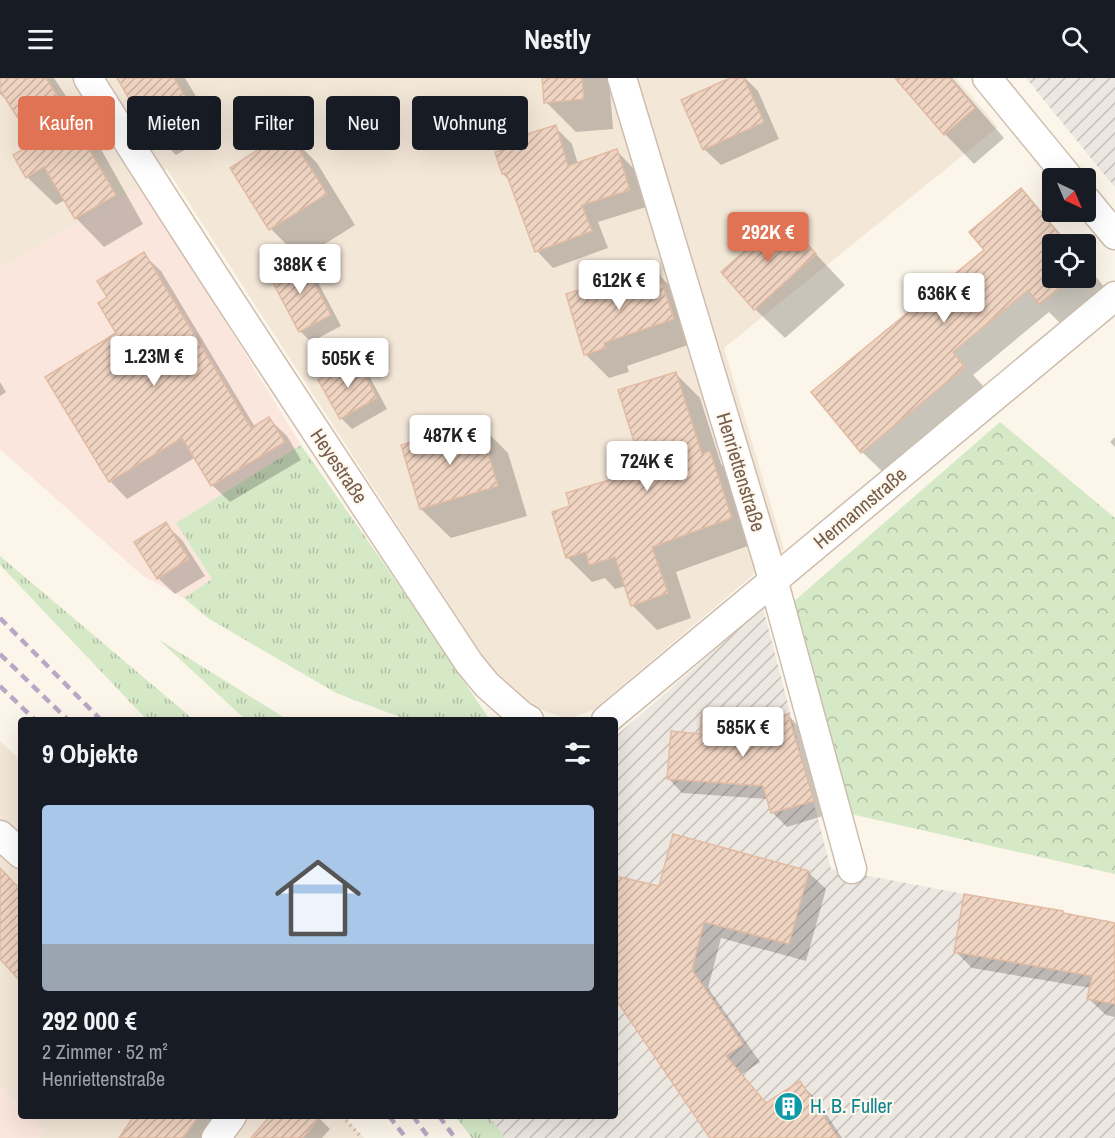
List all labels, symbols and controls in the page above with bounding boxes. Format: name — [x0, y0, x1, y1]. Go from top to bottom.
text: Nestly — [524, 21, 591, 57]
icon: menu — [24, 23, 57, 56]
icon: search — [1058, 23, 1091, 56]
chip: Kaufen — [18, 96, 115, 150]
chip: Mieten — [127, 96, 221, 150]
chip: Filter — [233, 96, 314, 150]
chip: Neu — [326, 96, 400, 150]
chip: Wohnung — [412, 96, 528, 150]
north arrow — [1042, 168, 1096, 222]
map controls — [1042, 168, 1096, 288]
pin: 292K € — [719, 212, 817, 263]
text: 292K € — [742, 218, 794, 245]
button: locate — [1042, 234, 1096, 288]
pin: 388K € — [251, 244, 349, 295]
text: 388K € — [274, 250, 326, 277]
pin: 612K € — [570, 260, 668, 311]
text: 612K € — [593, 266, 645, 293]
pin: 636K € — [895, 273, 993, 324]
text: 636K € — [918, 279, 970, 306]
pin: 1.23M € — [99, 336, 209, 387]
pin: 505K € — [299, 338, 397, 389]
text: 1.23M € — [124, 342, 184, 369]
text: 505K € — [322, 344, 374, 371]
street label: Henriettenstraße — [711, 409, 772, 535]
pin: 487K € — [401, 415, 499, 466]
text: 487K € — [424, 421, 476, 448]
street label: Heyestraße — [305, 423, 374, 508]
pin: 724K € — [598, 441, 696, 492]
text: 724K € — [621, 447, 673, 474]
street label: Hermannstraße — [807, 461, 912, 555]
pin: 585K € — [694, 707, 792, 758]
text: 585K € — [717, 713, 769, 740]
text: 9 Objekte — [42, 736, 138, 771]
icon: filters — [561, 737, 594, 770]
icon: home — [264, 844, 372, 952]
text: 292 000 € — [42, 1003, 137, 1038]
text: 2 Zimmer · 52 m² — [42, 1038, 168, 1065]
text: Henriettenstraße — [42, 1065, 165, 1092]
building icon: H. B. Fuller — [773, 1090, 805, 1122]
place label: H. B. Fuller — [810, 1092, 893, 1119]

